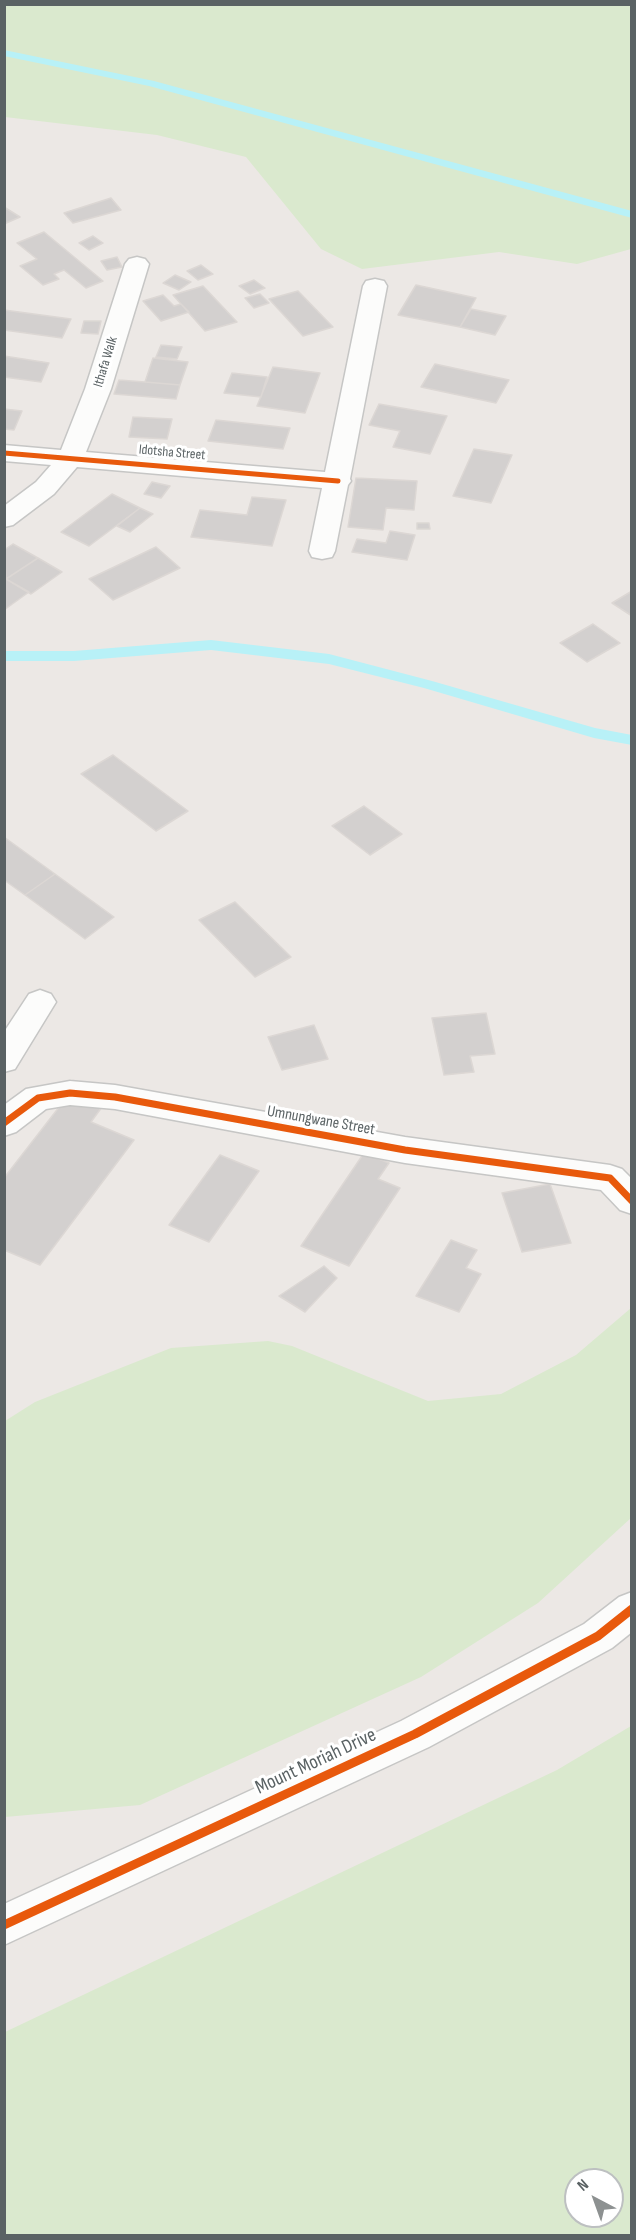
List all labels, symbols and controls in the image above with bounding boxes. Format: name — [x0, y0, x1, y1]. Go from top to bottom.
street label: Ithafa Walk — [90, 335, 122, 389]
street label: Idotsha Street — [138, 442, 206, 464]
street label: Umnungwane Street — [265, 1102, 377, 1140]
street label: Mount Moriah Drive — [252, 1724, 380, 1800]
north arrow — [564, 2168, 624, 2228]
text: N — [574, 2176, 593, 2196]

